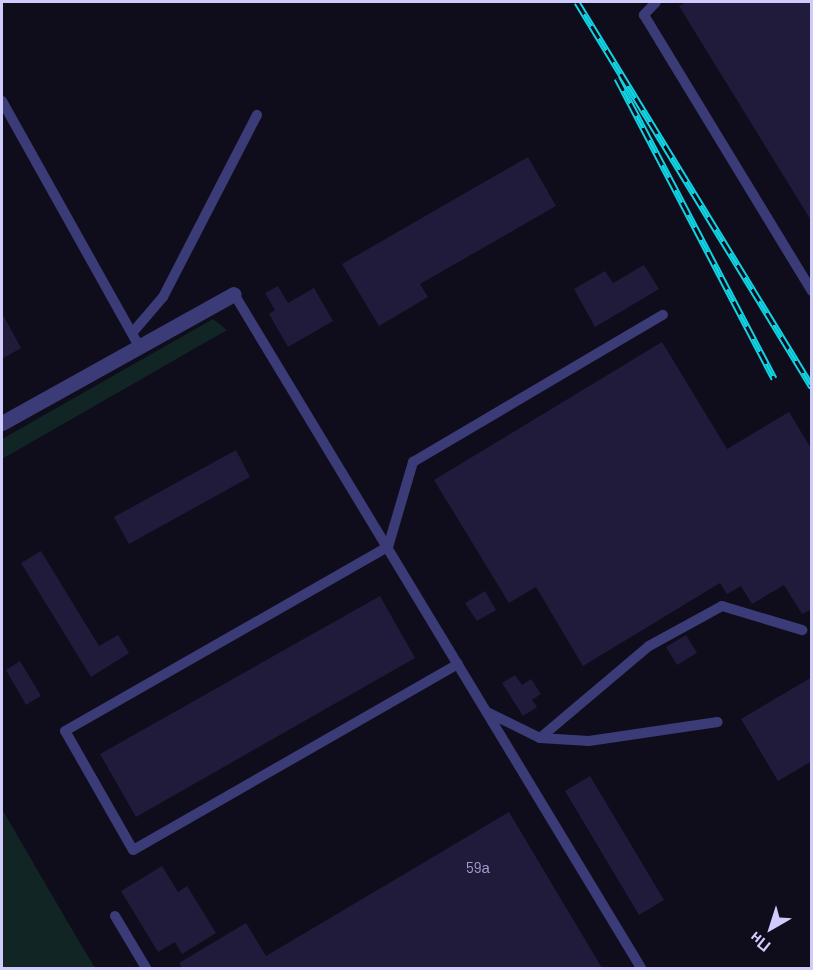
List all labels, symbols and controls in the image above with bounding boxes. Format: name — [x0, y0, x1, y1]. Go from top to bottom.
house number: 59а — [466, 859, 490, 877]
north arrow — [741, 898, 801, 958]
text: Пн — [745, 928, 774, 956]

